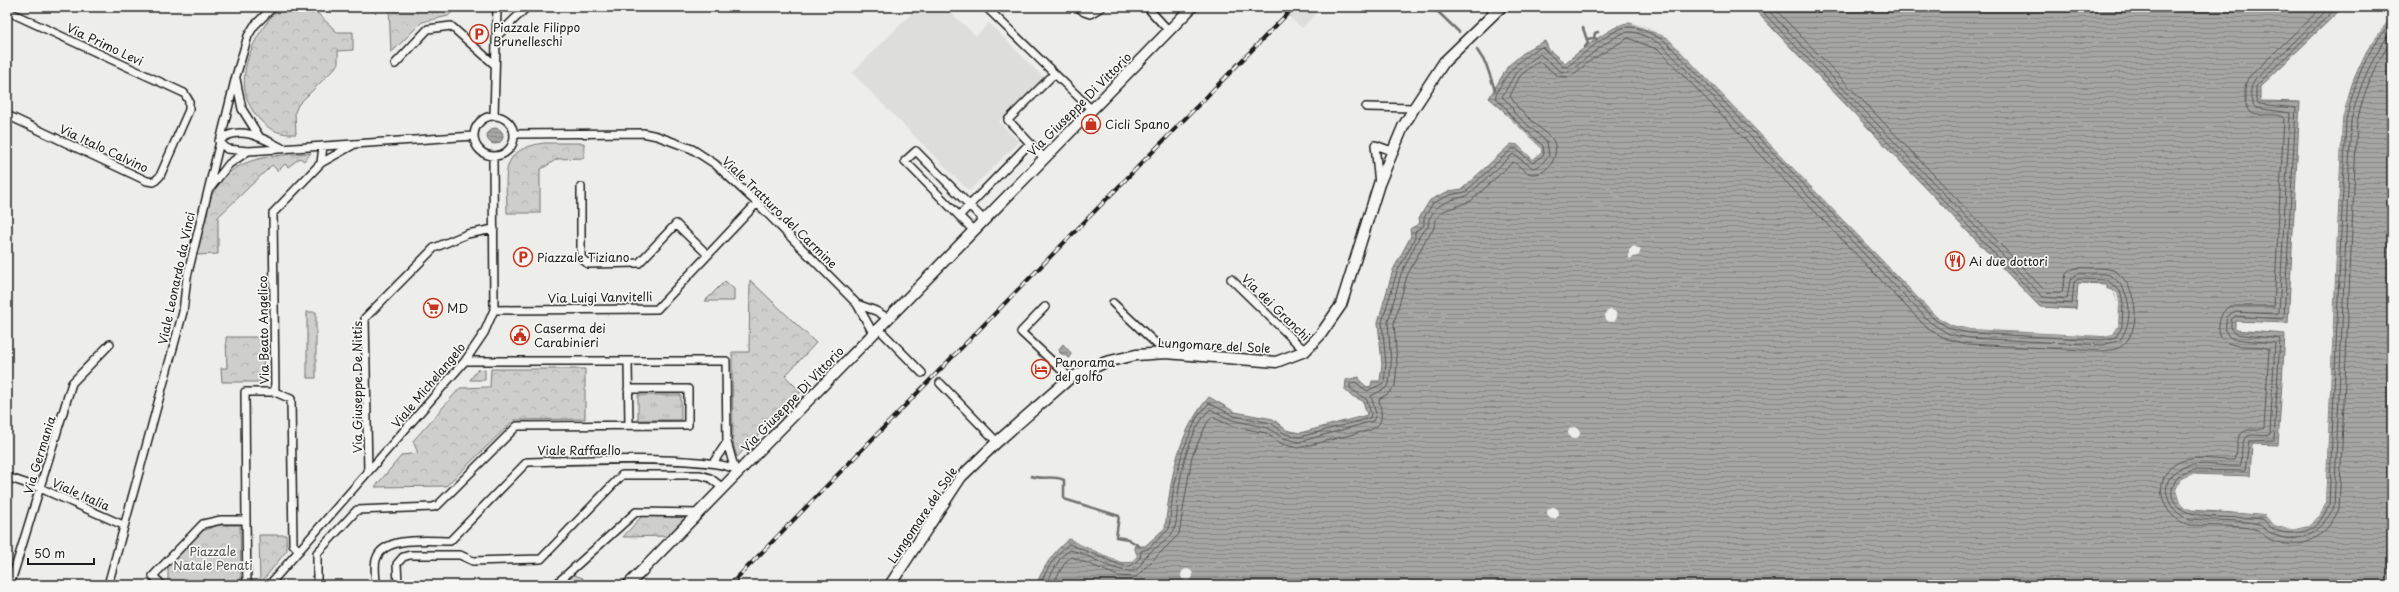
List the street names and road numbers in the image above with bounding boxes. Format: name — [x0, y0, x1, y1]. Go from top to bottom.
street label: Via Primo Levi — [64, 18, 146, 70]
street label: Via Giuseppe Di Vittorio — [1023, 48, 1135, 160]
street label: Via Italo Calvino — [57, 119, 152, 177]
street label: Viale Tratturo del Carmine — [718, 152, 842, 272]
street label: Viale Leonardo da Vinci — [153, 210, 199, 346]
street label: Via dei Granchi — [1238, 269, 1314, 345]
street label: Via Beato Angelico — [253, 275, 273, 384]
street label: Via Luigi Vanvitelli — [547, 287, 653, 307]
street label: Via Giuseppe De Nittis — [348, 320, 366, 453]
street label: Lungomare del Sole — [1157, 333, 1271, 357]
street label: Viale Michelangelo — [387, 338, 469, 432]
street label: Via Giuseppe Di Vittorio — [737, 342, 848, 456]
street label: Via Germania — [18, 413, 60, 497]
street label: Viale Raffaello — [537, 441, 621, 459]
street label: Lungomare del Sole — [883, 463, 961, 567]
street label: Viale Italia — [49, 473, 113, 515]

